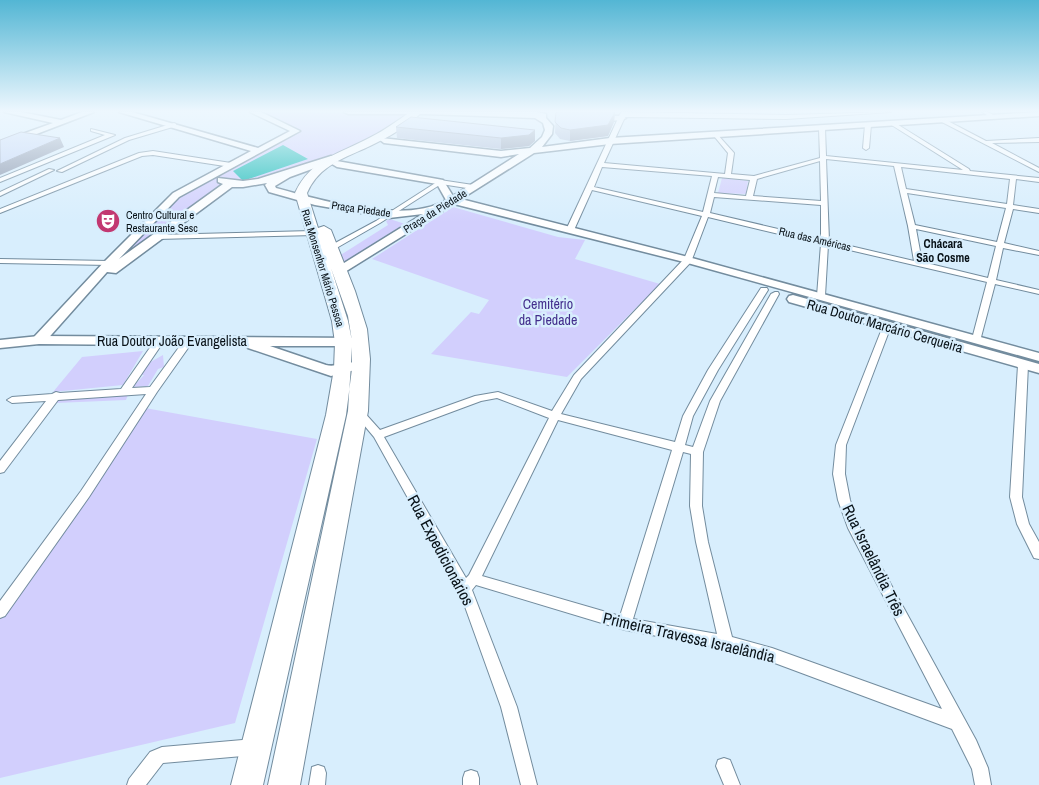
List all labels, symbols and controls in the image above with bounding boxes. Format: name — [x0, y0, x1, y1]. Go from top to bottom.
street label: Praça da Piedade — [401, 186, 469, 236]
street label: Praça Piedade — [330, 198, 392, 220]
street label: Rua Monsenhor Mário Pessoa — [298, 207, 348, 329]
theatre icon: Centro Cultural e Restaurante Sesc — [95, 208, 121, 234]
place label: Centro Cultural e Restaurante Sesc — [126, 208, 198, 235]
street label: Rua das Américas — [778, 224, 853, 254]
district label: Chácara São Cosme — [916, 236, 970, 266]
park label: Cemitério da Piedade — [519, 295, 577, 329]
street label: Rua Doutor Marcário Cerqueira — [805, 295, 966, 357]
street label: Rua Doutor João Evangelista — [97, 332, 248, 350]
street label: Rua Expedicionários — [403, 491, 479, 609]
street label: Rua Israelândia Três — [837, 500, 911, 620]
street label: Primeira Travessa Israelândia — [601, 607, 778, 668]

